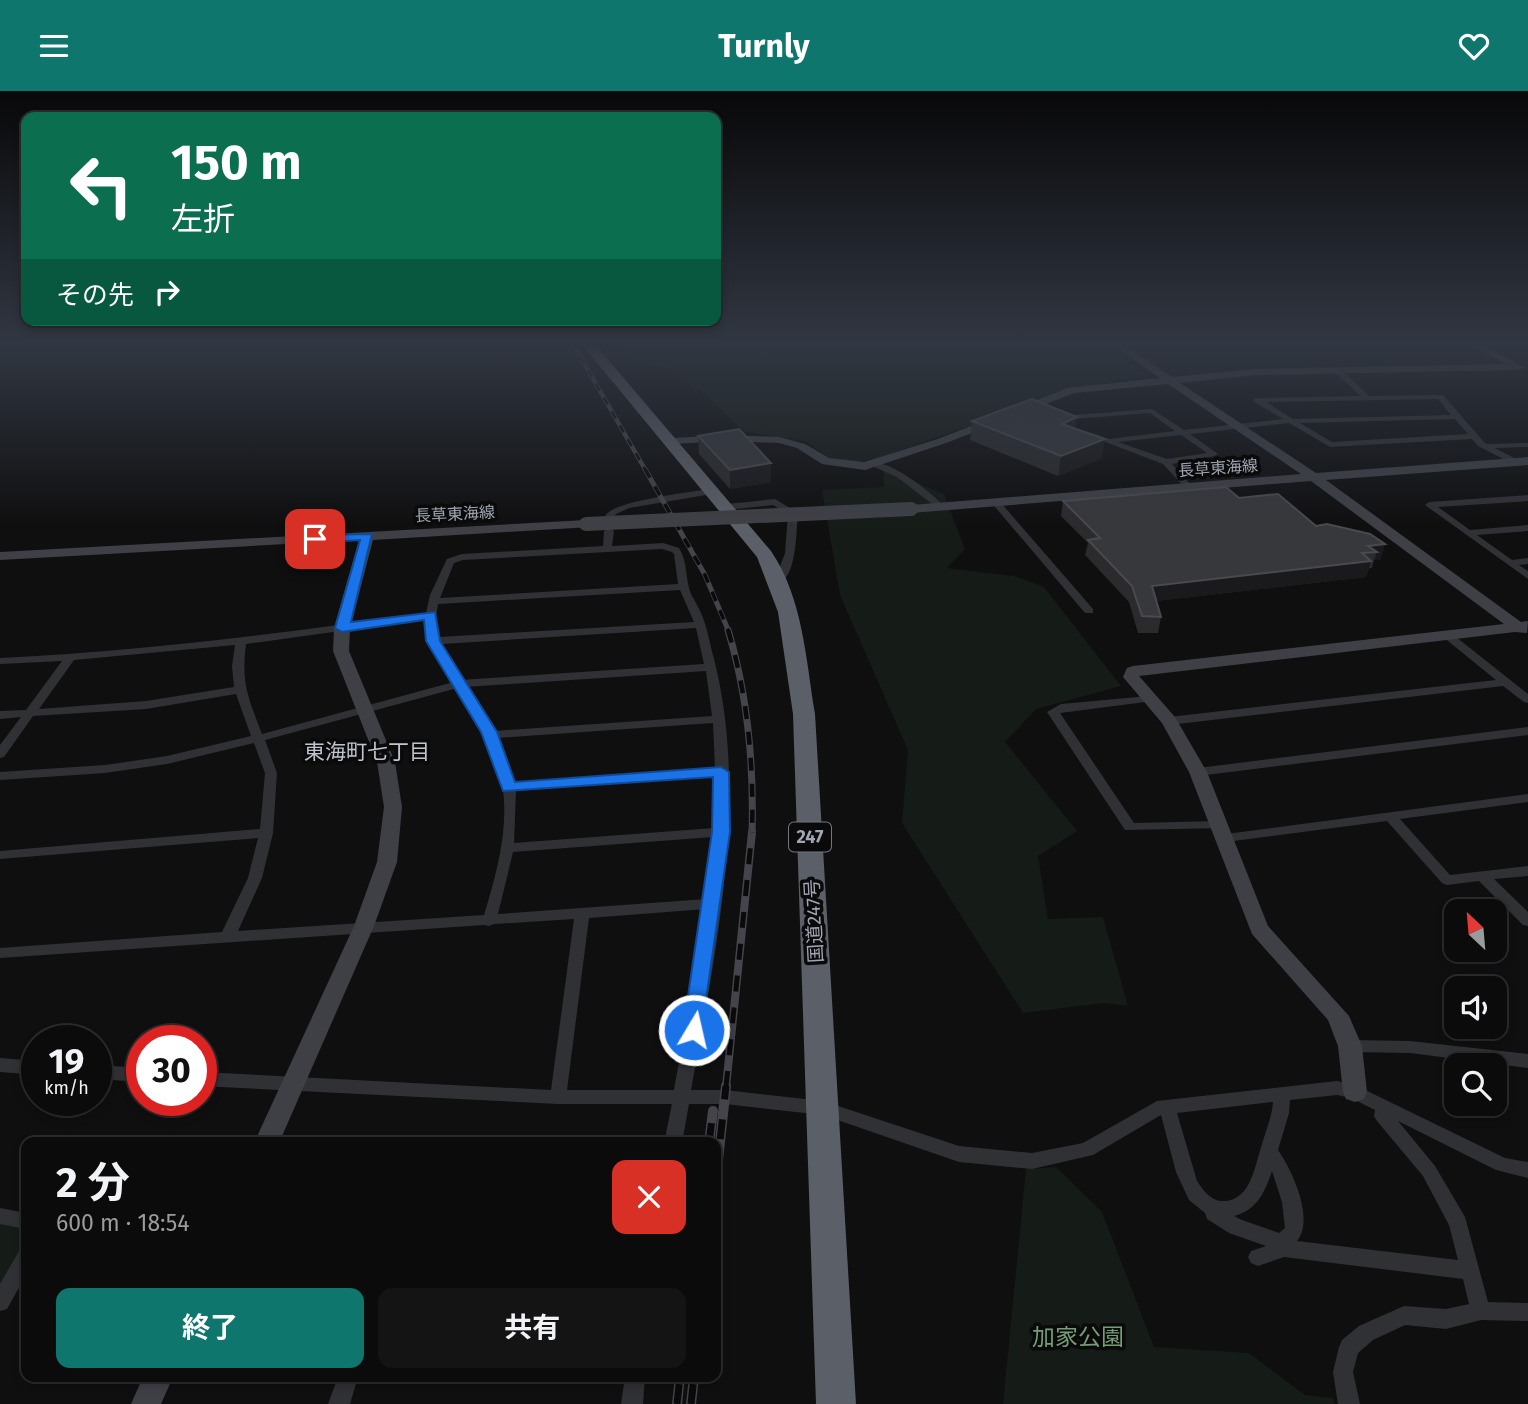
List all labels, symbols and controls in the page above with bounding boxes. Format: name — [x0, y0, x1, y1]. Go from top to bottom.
icon: menu — [35, 27, 73, 65]
text: Turnly — [718, 27, 810, 65]
icon: heart — [1455, 27, 1493, 65]
text: 150 m — [171, 133, 302, 192]
icon: left — [56, 140, 147, 231]
text: 左折 — [171, 200, 235, 238]
icon: right — [148, 273, 186, 311]
text: その先 — [56, 280, 134, 311]
street label: 長草東海線 — [1177, 456, 1259, 480]
street label: 長草東海線 — [415, 502, 495, 526]
pin — [285, 509, 345, 569]
icon: arrive — [296, 520, 334, 558]
district label: 東海町七丁目 — [304, 739, 430, 765]
road number: 247 — [789, 823, 831, 851]
street label: 国道247号 — [800, 878, 828, 964]
north arrow — [1444, 899, 1507, 963]
map controls — [1444, 899, 1507, 1116]
button: sound — [1444, 976, 1507, 1039]
position arrow — [657, 993, 731, 1067]
speed limit sign: 30 — [126, 1025, 217, 1116]
text: 19 — [49, 1040, 84, 1082]
button: search — [1444, 1053, 1507, 1116]
text: km/h — [44, 1077, 89, 1099]
text: 2 分 — [56, 1158, 130, 1208]
button: close — [612, 1160, 686, 1234]
text: 600 m · 18:54 — [56, 1209, 189, 1237]
button: 終了 — [56, 1288, 364, 1368]
button: 共有 — [378, 1288, 686, 1368]
park label: 加家公園 — [1032, 1323, 1124, 1351]

